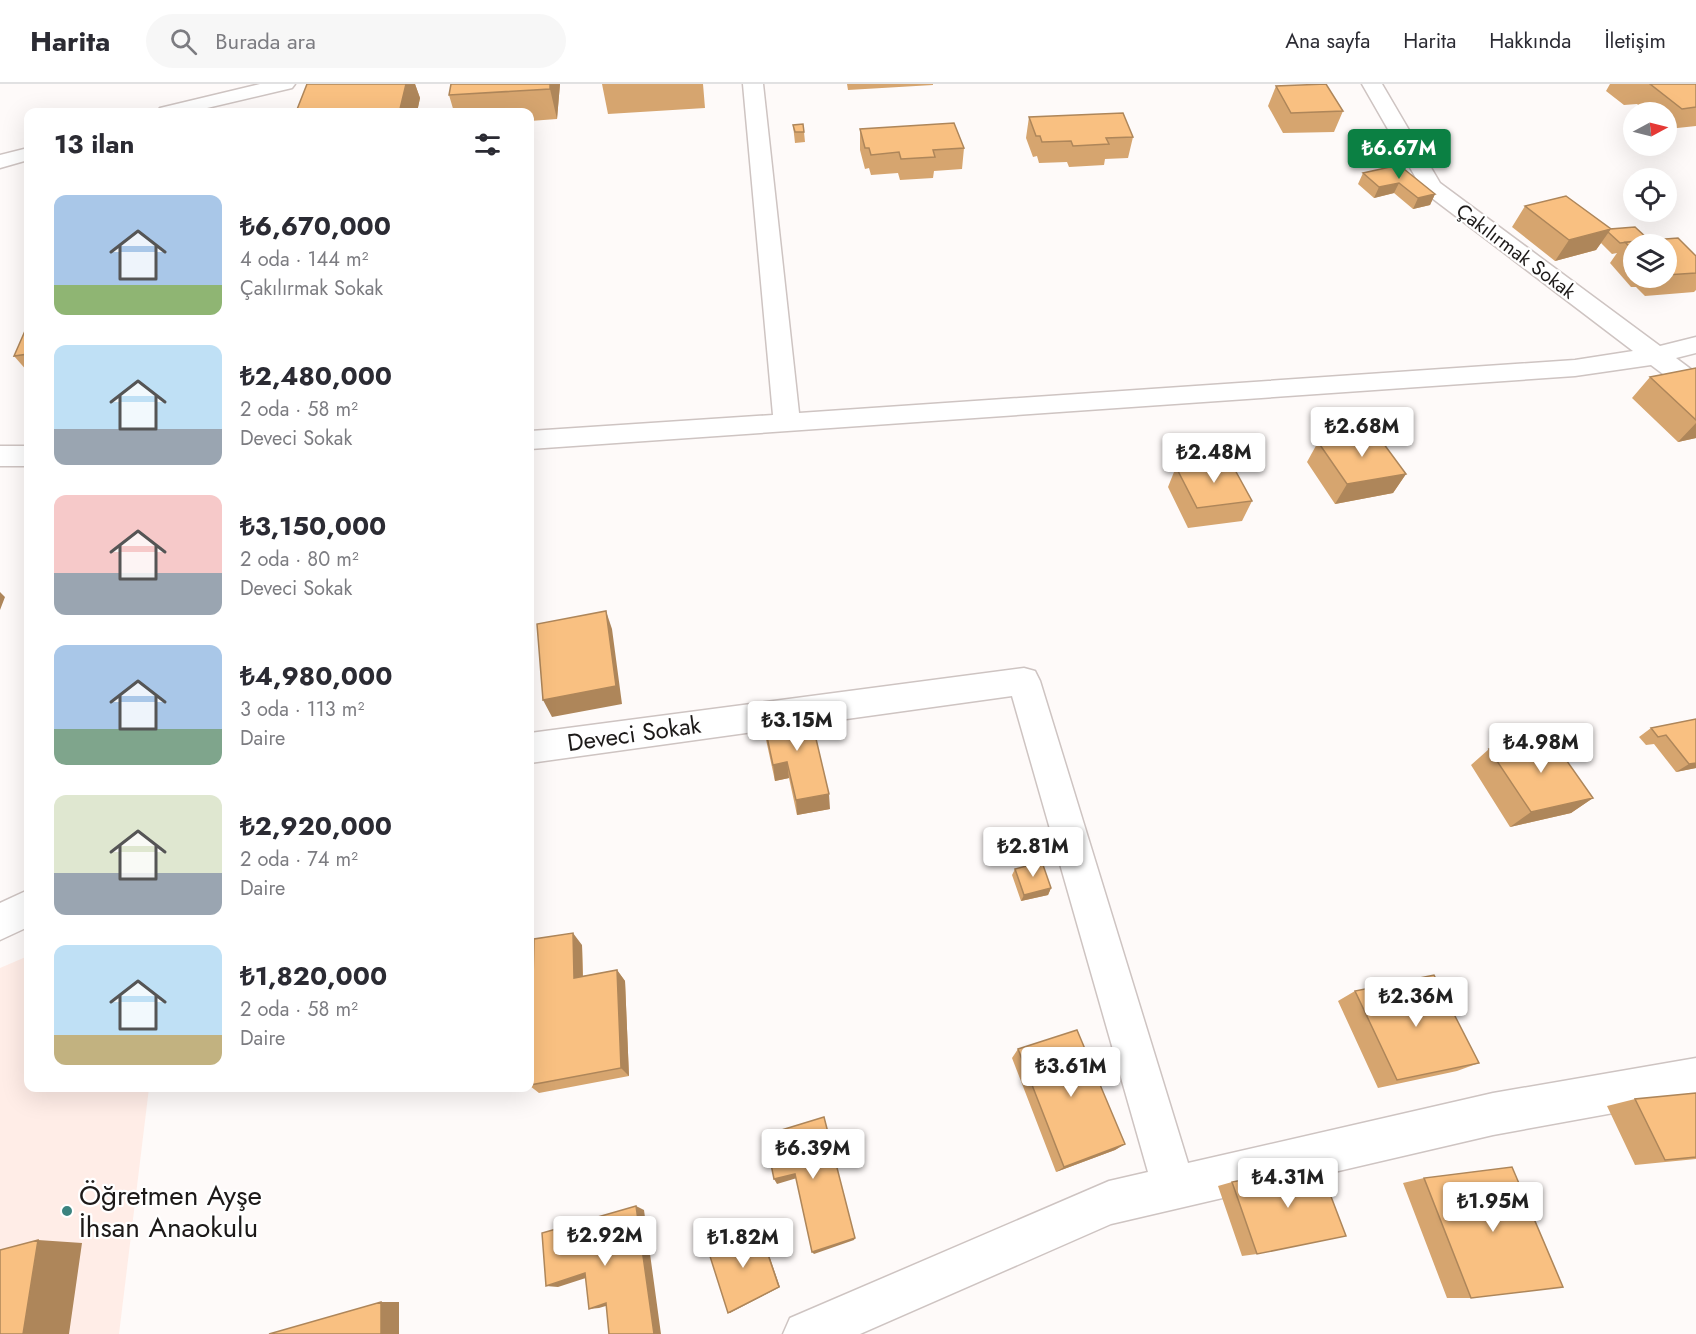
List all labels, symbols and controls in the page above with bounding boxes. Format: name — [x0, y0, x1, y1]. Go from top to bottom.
search box — [146, 14, 566, 68]
text: Harita — [30, 21, 110, 62]
icon: search — [167, 25, 200, 58]
text: Burada ara — [215, 25, 316, 57]
text: Ana sayfa — [1285, 26, 1370, 56]
text: Harita — [1403, 26, 1456, 56]
text: Hakkında — [1489, 26, 1571, 56]
text: İletişim — [1604, 26, 1666, 56]
north arrow — [1623, 102, 1677, 156]
map controls — [1623, 102, 1677, 288]
text: 13 ilan — [54, 125, 134, 163]
icon: filters — [471, 128, 504, 161]
pin: ₺6.67M — [1350, 129, 1448, 180]
text: ₺6.67M — [1362, 134, 1436, 163]
button: locate — [1623, 168, 1677, 222]
street label: Çakılırmak Sokak — [1450, 197, 1582, 306]
text: ₺6,670,000 — [240, 207, 391, 245]
icon: home — [102, 219, 174, 291]
button: layers — [1623, 234, 1677, 288]
text: 4 oda · 144 m² — [240, 245, 368, 274]
text: Çakılırmak Sokak — [240, 274, 383, 303]
text: ₺2,480,000 — [240, 357, 392, 395]
icon: home — [102, 369, 174, 441]
text: 2 oda · 58 m² — [240, 395, 358, 424]
pin: ₺2.68M — [1313, 407, 1411, 458]
text: ₺2.68M — [1325, 412, 1399, 441]
text: Deveci Sokak — [240, 424, 352, 453]
pin: ₺2.48M — [1165, 433, 1263, 484]
text: ₺2.48M — [1176, 438, 1252, 467]
text: ₺3,150,000 — [240, 507, 386, 545]
icon: home — [102, 519, 174, 591]
text: 2 oda · 80 m² — [240, 545, 359, 574]
text: Deveci Sokak — [240, 574, 352, 603]
text: ₺4,980,000 — [240, 657, 392, 695]
icon: home — [102, 669, 174, 741]
text: 3 oda · 113 m² — [240, 695, 364, 724]
pin: ₺3.15M — [748, 701, 846, 752]
text: ₺3.15M — [762, 706, 832, 735]
street label: Deveci Sokak — [565, 707, 703, 760]
pin: ₺4.98M — [1492, 723, 1590, 774]
text: Daire — [240, 724, 285, 753]
text: ₺4.98M — [1503, 728, 1579, 757]
text: ₺2,920,000 — [240, 807, 392, 845]
icon: home — [102, 819, 174, 891]
pin: ₺2.81M — [984, 827, 1082, 878]
text: ₺2.81M — [997, 832, 1069, 861]
text: 2 oda · 74 m² — [240, 845, 358, 874]
text: Daire — [240, 874, 285, 903]
text: ₺1,820,000 — [240, 957, 387, 995]
icon: home — [102, 969, 174, 1041]
pin: ₺2.36M — [1367, 977, 1465, 1028]
text: ₺2.36M — [1379, 982, 1453, 1011]
text: 2 oda · 58 m² — [240, 995, 358, 1024]
text: Daire — [240, 1024, 285, 1053]
pin: ₺3.61M — [1022, 1047, 1120, 1098]
text: ₺3.61M — [1035, 1052, 1107, 1081]
pin: ₺6.39M — [764, 1129, 862, 1180]
text: ₺6.39M — [776, 1134, 850, 1163]
pin: ₺4.31M — [1239, 1158, 1337, 1209]
text: ₺4.31M — [1252, 1163, 1324, 1192]
place label: Öğretmen Ayşe İhsan Anaokulu — [79, 1175, 262, 1248]
pin: ₺1.95M — [1444, 1182, 1542, 1233]
text: ₺1.95M — [1457, 1187, 1529, 1216]
marker: Öğretmen Ayşe İhsan Anaokulu — [60, 1204, 74, 1218]
pin: ₺2.92M — [556, 1216, 654, 1267]
pin: ₺1.82M — [694, 1218, 792, 1269]
text: ₺2.92M — [567, 1221, 643, 1250]
text: ₺1.82M — [707, 1223, 779, 1252]

